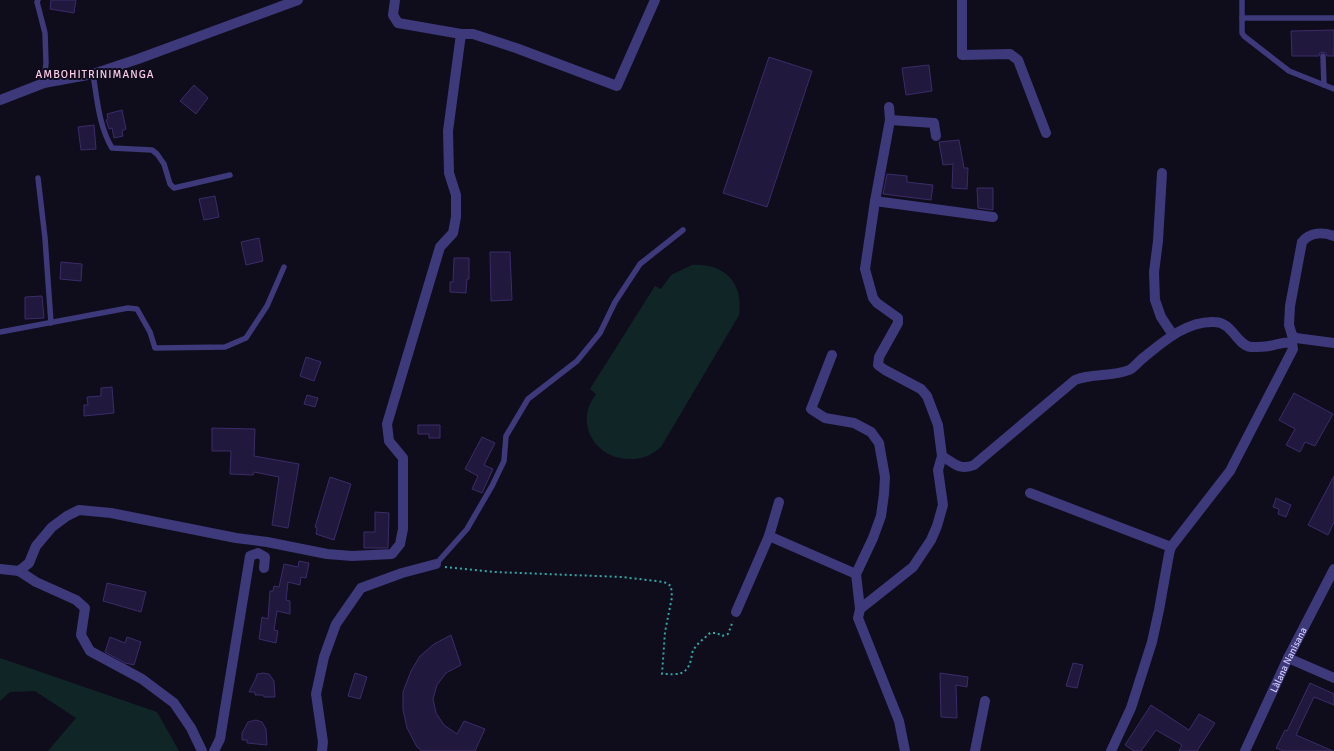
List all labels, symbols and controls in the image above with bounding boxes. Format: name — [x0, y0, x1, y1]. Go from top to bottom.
district label: AMBOHITRINIMANGA — [36, 68, 154, 81]
street label: Làlana Nanisana — [1268, 625, 1310, 695]

